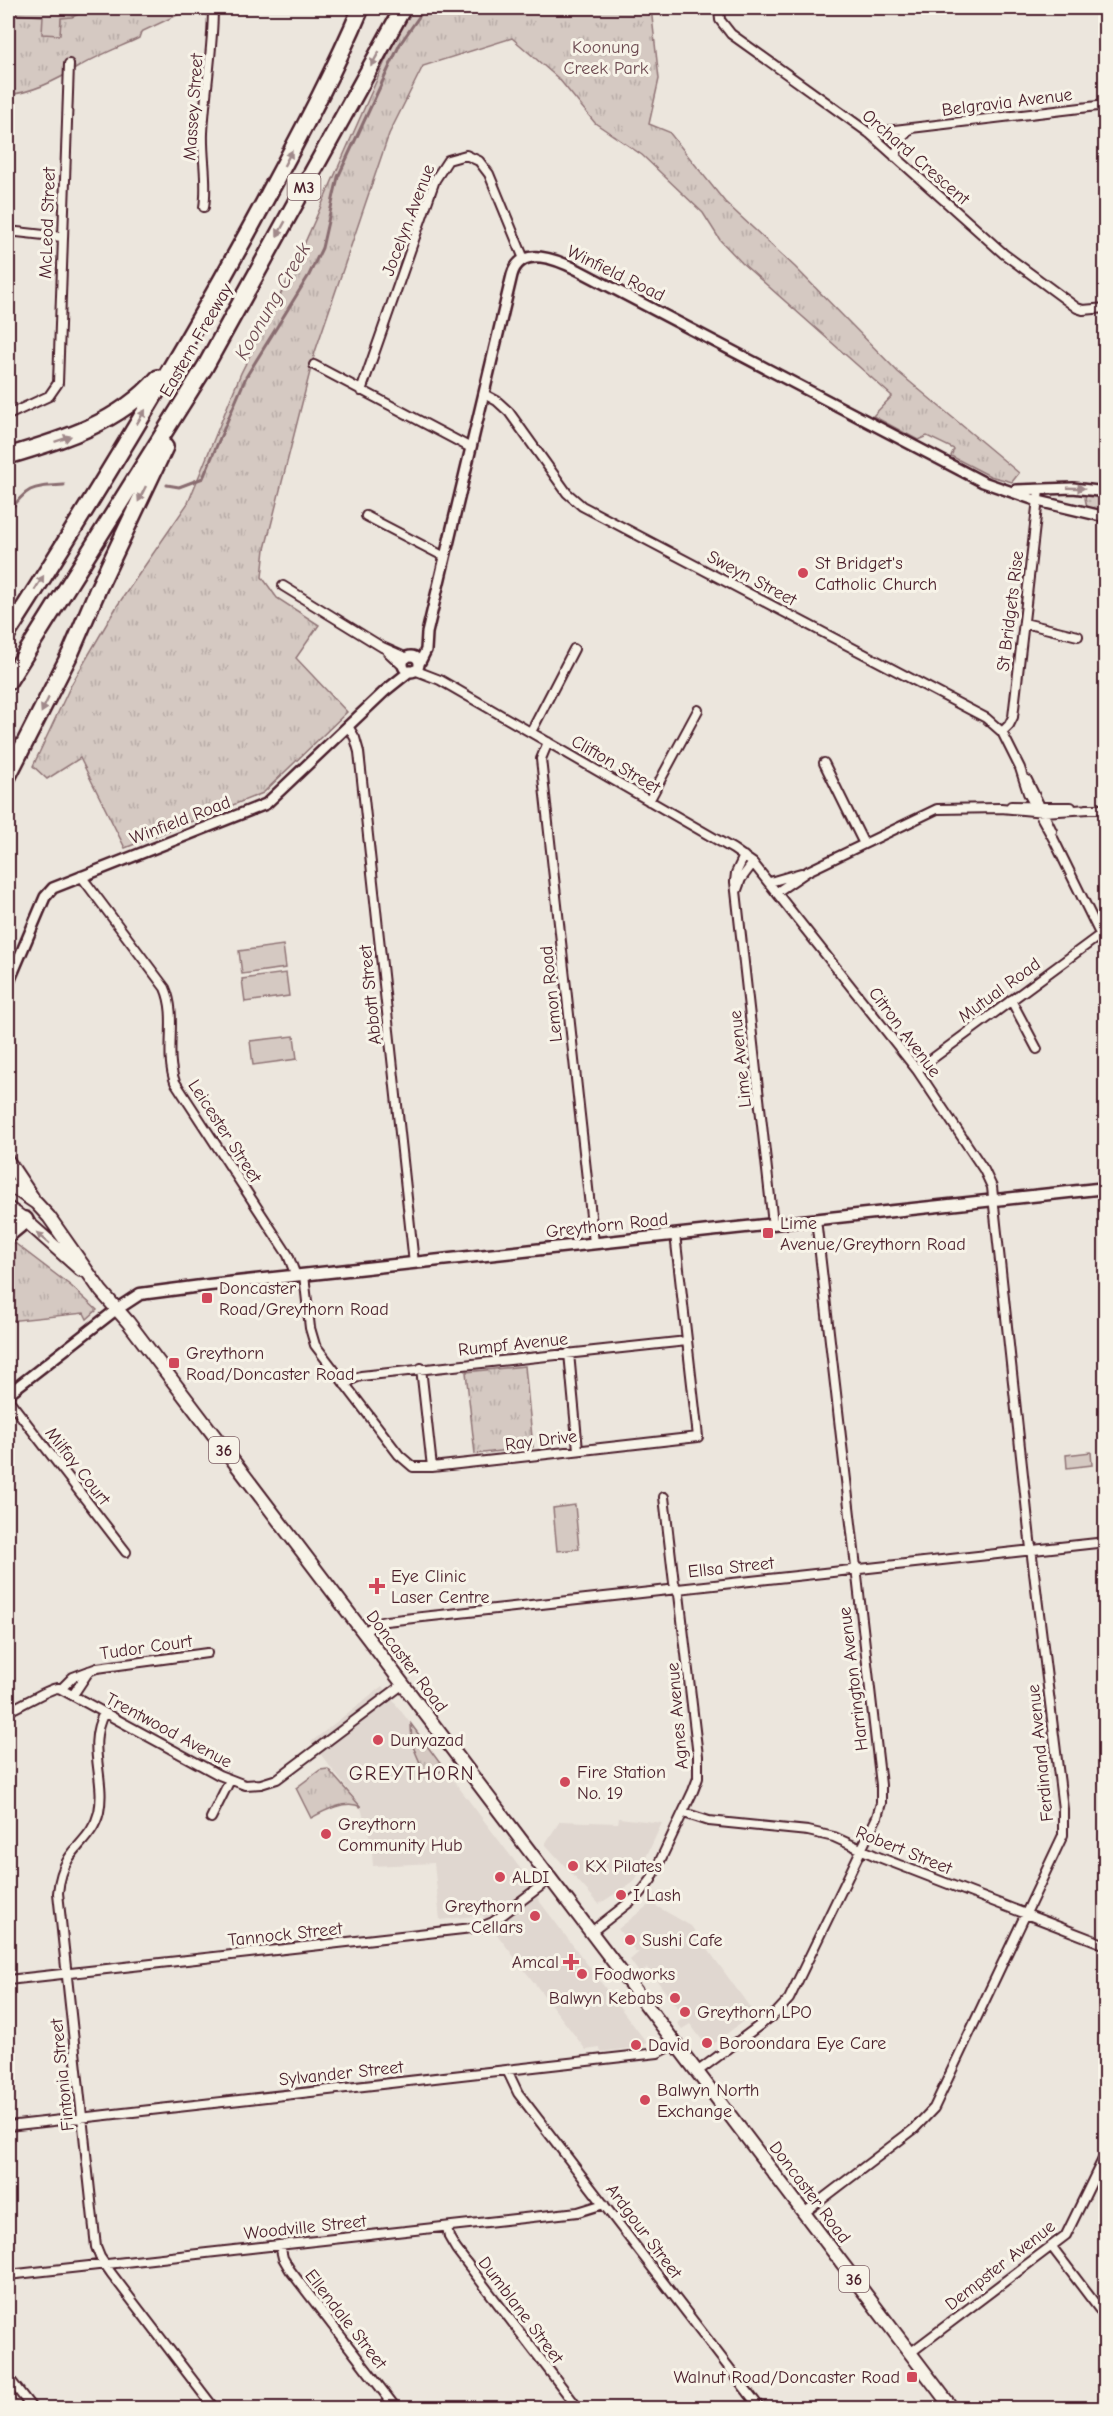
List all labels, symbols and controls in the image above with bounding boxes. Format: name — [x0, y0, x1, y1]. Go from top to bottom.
park label: Koonung Creek Park — [563, 37, 649, 79]
one-way arrow — [370, 51, 380, 68]
street label: Massey Street — [179, 52, 208, 161]
street label: Belgravia Avenue — [941, 84, 1074, 121]
street label: Orchard Crescent — [858, 105, 974, 210]
one-way arrow — [283, 149, 293, 166]
street label: Jocelyn Avenue — [377, 161, 439, 279]
street label: McLeod Street — [35, 166, 60, 279]
road number: M3 — [288, 174, 320, 200]
one-way arrow — [276, 221, 286, 238]
water label: Koonung Creek — [230, 238, 315, 364]
street label: Winfield Road — [563, 241, 668, 306]
street label: Eastern Freeway — [155, 279, 238, 401]
one-way arrow — [135, 409, 146, 425]
one-way arrow — [54, 434, 72, 443]
one-way arrow — [1066, 484, 1085, 493]
one-way arrow — [137, 486, 147, 503]
street label: Sweyn Street — [703, 546, 801, 611]
street label: St Bridgets Rise — [993, 549, 1028, 673]
place label: St Bridget's Catholic Church — [815, 553, 937, 595]
marker: St Bridget's Catholic Church — [796, 566, 810, 580]
one-way arrow — [33, 575, 44, 591]
one-way arrow — [40, 696, 50, 713]
street label: Clifton Street — [568, 731, 665, 799]
street label: Winfield Road — [127, 792, 233, 849]
street label: Abbott Street — [355, 943, 386, 1046]
street label: Lemon Road — [536, 945, 567, 1043]
street label: Mutual Road — [954, 953, 1045, 1027]
street label: Citron Avenue — [864, 983, 945, 1082]
street label: Lime Avenue — [725, 1009, 756, 1109]
street label: Leicester Street — [183, 1076, 266, 1188]
street label: Greythorn Road — [545, 1209, 669, 1242]
place label: Lime Avenue/Greythorn Road — [780, 1213, 966, 1255]
marker: Lime Avenue/Greythorn Road — [761, 1226, 775, 1240]
one-way arrow — [35, 1231, 51, 1244]
place label: Doncaster Road/Greythorn Road — [219, 1278, 389, 1320]
marker: Doncaster Road/Greythorn Road — [200, 1291, 214, 1305]
street label: Rumpf Avenue — [457, 1328, 569, 1361]
place label: Greythorn Road/Doncaster Road — [186, 1343, 355, 1385]
marker: Greythorn Road/Doncaster Road — [167, 1356, 181, 1370]
street label: Milfay Court — [41, 1423, 115, 1510]
street label: Ray Drive — [504, 1426, 578, 1455]
road number: 36 — [209, 1437, 239, 1463]
street label: Ellsa Street — [687, 1552, 776, 1582]
place label: Eye Clinic Laser Centre — [391, 1566, 490, 1608]
marker: Eye Clinic Laser Centre — [368, 1577, 386, 1595]
street label: Doncaster Road — [362, 1606, 452, 1716]
street label: Harrington Avenue — [834, 1606, 873, 1752]
street label: Tudor Court — [99, 1631, 194, 1664]
street label: Agnes Avenue — [662, 1662, 693, 1770]
street label: Ferdinand Avenue — [1023, 1683, 1058, 1823]
street label: Trentwood Avenue — [102, 1688, 236, 1773]
place label: Dunyazad — [390, 1730, 464, 1751]
marker: Dunyazad — [371, 1733, 385, 1747]
district label: GREYTHORN — [349, 1762, 475, 1785]
place label: Fire Station No. 19 — [577, 1762, 666, 1804]
marker: Fire Station No. 19 — [558, 1775, 572, 1789]
place label: Greythorn Community Hub — [338, 1814, 463, 1856]
street label: Robert Street — [853, 1822, 956, 1880]
marker: Greythorn Community Hub — [319, 1827, 333, 1841]
place label: KX Pilates — [585, 1856, 662, 1877]
marker: KX Pilates — [566, 1859, 580, 1873]
place label: ALDI — [512, 1867, 549, 1888]
marker: ALDI — [493, 1870, 507, 1884]
place label: I Lash — [633, 1885, 681, 1906]
marker: I Lash — [614, 1888, 628, 1902]
place label: Greythorn Cellars — [445, 1896, 523, 1938]
marker: Greythorn Cellars — [528, 1909, 542, 1923]
street label: Tannock Street — [227, 1918, 344, 1951]
place label: Sushi Cafe — [642, 1930, 722, 1951]
marker: Sushi Cafe — [623, 1933, 637, 1947]
place label: Amcal — [512, 1952, 559, 1973]
marker: Amcal — [564, 1955, 578, 1969]
place label: Foodworks — [594, 1964, 675, 1985]
marker: Foodworks — [575, 1967, 589, 1981]
place label: Balwyn Kebabs — [549, 1988, 663, 2009]
marker: Balwyn Kebabs — [668, 1991, 682, 2005]
place label: Greythorn LPO — [697, 2002, 812, 2023]
marker: Greythorn LPO — [678, 2005, 692, 2019]
street label: Fintonia Street — [46, 2017, 79, 2132]
place label: Boroondara Eye Care — [719, 2033, 886, 2054]
place label: David — [648, 2035, 690, 2056]
marker: Boroondara Eye Care — [700, 2036, 714, 2050]
marker: David — [629, 2038, 643, 2052]
street label: Sylvander Street — [278, 2056, 405, 2090]
place label: Balwyn North Exchange — [657, 2080, 759, 2122]
marker: Balwyn North Exchange — [638, 2093, 652, 2107]
street label: Doncaster Road — [765, 2137, 855, 2247]
street label: Ardgour Street — [601, 2180, 687, 2283]
street label: Woodville Street — [243, 2211, 368, 2244]
street label: Dempster Avenue — [941, 2216, 1059, 2315]
street label: Dumblane Street — [474, 2253, 568, 2369]
street label: Ellendale Street — [300, 2265, 392, 2374]
road number: 36 — [839, 2266, 869, 2292]
place label: Walnut Road/Doncaster Road — [673, 2367, 900, 2388]
marker: Walnut Road/Doncaster Road — [905, 2370, 919, 2384]

